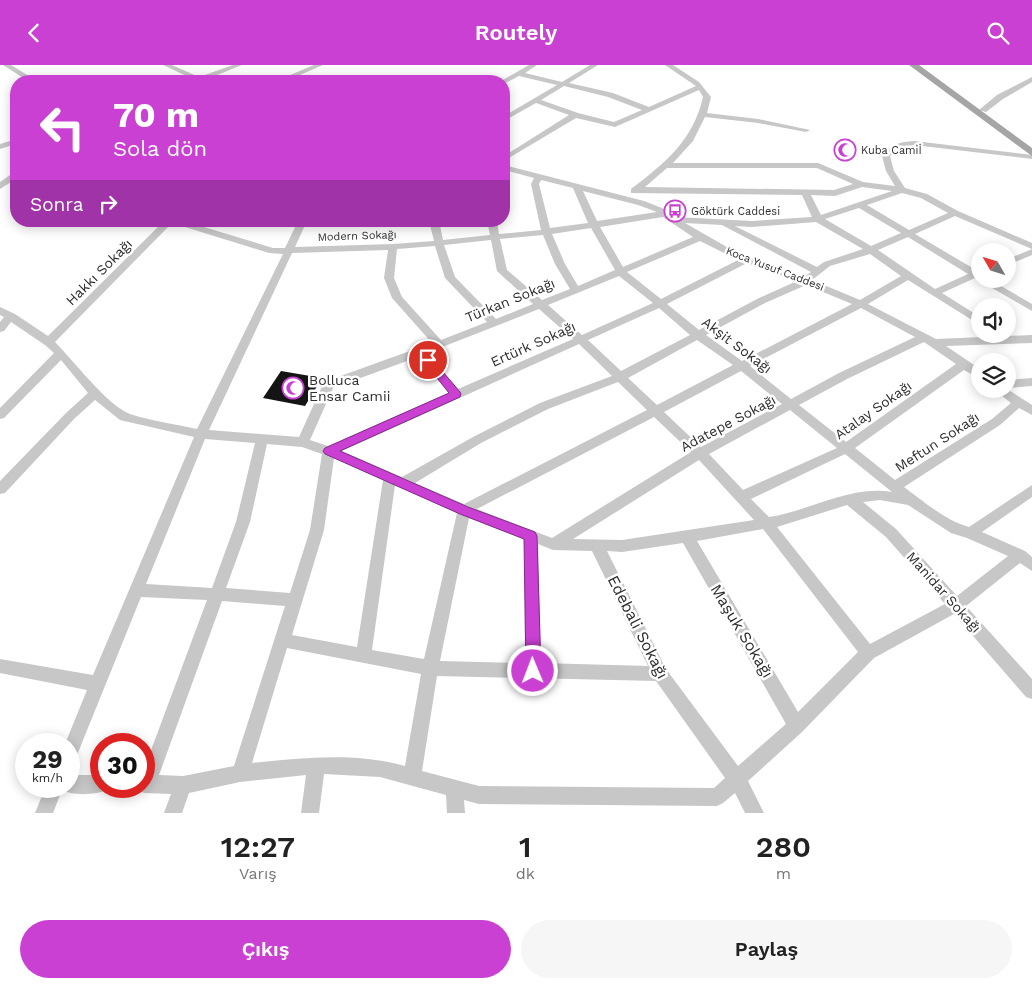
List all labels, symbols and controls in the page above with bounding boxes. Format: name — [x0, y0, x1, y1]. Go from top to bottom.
icon: back — [20, 19, 48, 47]
icon: search — [984, 19, 1012, 47]
text: Routely — [475, 20, 557, 45]
text: 70 m — [113, 94, 199, 136]
icon: left — [30, 95, 95, 160]
text: Sola dön — [113, 136, 207, 161]
mosque icon: Kuba Camiİ — [833, 138, 857, 162]
place label: Kuba Camiİ — [861, 143, 922, 157]
icon: right — [94, 190, 122, 218]
text: Sonra — [30, 193, 84, 216]
bus stop icon: Göktürk Caddesi — [663, 199, 687, 223]
place label: Göktürk Caddesi — [691, 205, 780, 218]
street label: Modern Sokağı — [317, 228, 397, 244]
street label: Hakkı Sokağı — [63, 236, 135, 308]
north arrow — [971, 243, 1016, 287]
map controls — [971, 243, 1016, 398]
street label: Koca Yusuf Caddesi — [724, 244, 826, 294]
street label: Türkan Sokağı — [463, 275, 557, 325]
button: sound — [971, 298, 1016, 343]
street label: Akşit Sokağı — [699, 314, 775, 376]
street label: Ertürk Sokağı — [488, 318, 578, 370]
pin — [407, 339, 449, 381]
icon: arrive — [414, 346, 442, 374]
button: layers — [971, 353, 1016, 398]
place label: Bolluca Ensar Camii — [309, 372, 390, 404]
mosque icon: Bolluca Ensar Camii — [281, 376, 305, 400]
street label: Atalay Sokağı — [831, 378, 915, 442]
street label: Adatepe Sokağı — [678, 391, 778, 455]
street label: Meftun Sokağı — [892, 409, 982, 475]
street label: Manidar Sokağı — [903, 548, 985, 636]
street label: Edebali Sokağı — [604, 572, 672, 682]
street label: Maşuk Sokağı — [707, 581, 777, 681]
position arrow — [506, 644, 558, 696]
speed limit sign: 30 — [90, 733, 155, 798]
text: 29 — [32, 745, 63, 774]
text: km/h — [32, 771, 63, 785]
text: 12:27 — [221, 829, 295, 864]
text: 1 — [519, 829, 532, 864]
text: 280 — [756, 829, 811, 864]
text: Varış — [239, 864, 277, 883]
text: dk — [516, 864, 535, 883]
text: m — [776, 864, 791, 883]
button: Çıkış — [20, 920, 511, 978]
button: Paylaş — [521, 920, 1012, 978]

